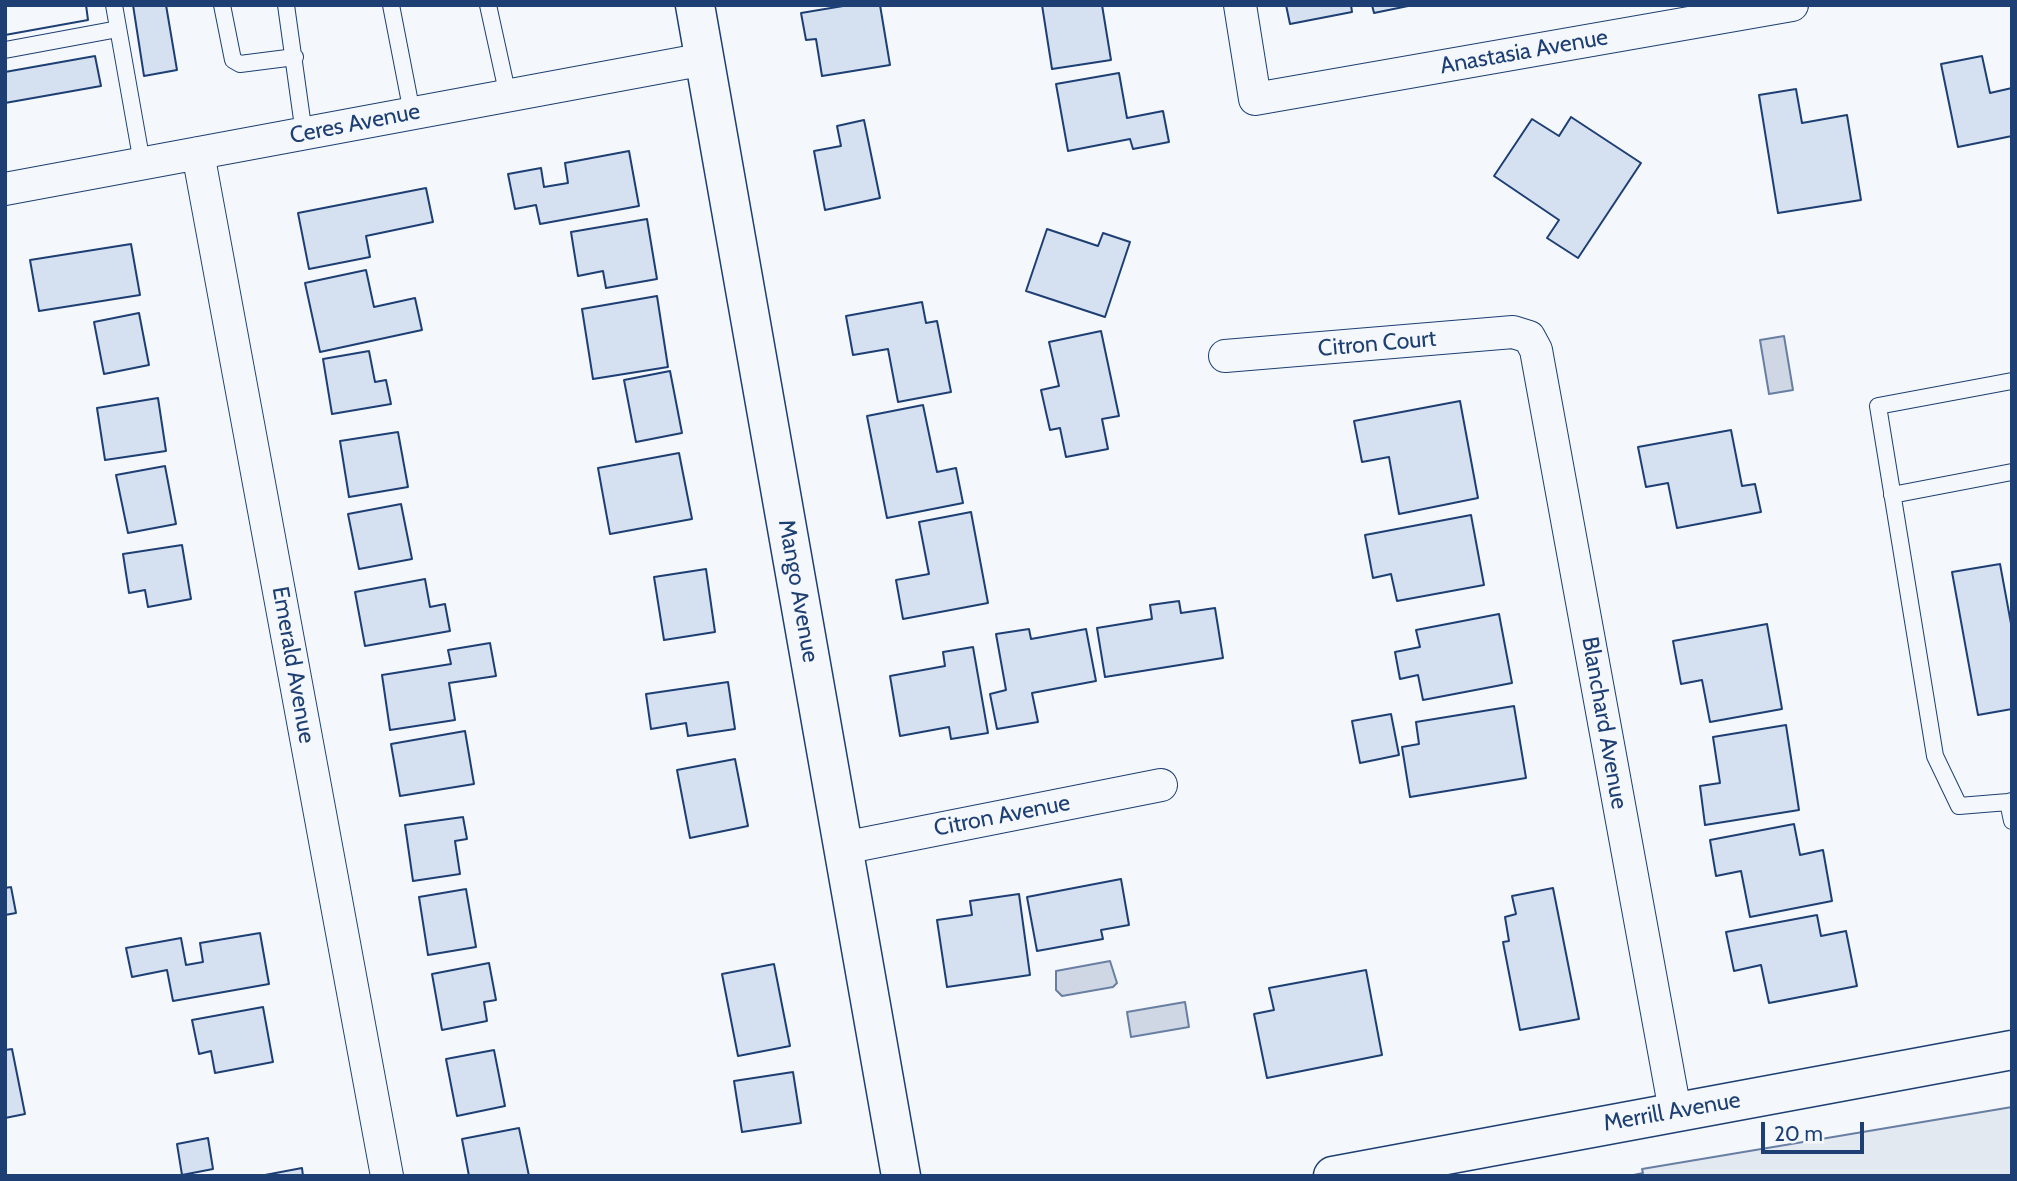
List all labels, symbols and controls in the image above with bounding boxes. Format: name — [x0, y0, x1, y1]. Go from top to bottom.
street label: Anastasia Avenue — [1438, 24, 1610, 80]
street label: Ceres Avenue — [288, 98, 422, 150]
street label: Citron Court — [1317, 325, 1437, 363]
street label: Mango Avenue — [772, 517, 824, 665]
street label: Emerald Avenue — [266, 584, 320, 746]
street label: Blanchard Avenue — [1575, 635, 1633, 811]
street label: Citron Avenue — [932, 789, 1072, 843]
street label: Merrill Avenue — [1601, 1086, 1743, 1138]
scale bar — [1765, 1108, 1868, 1152]
text: 20 m — [1774, 1121, 1823, 1146]

